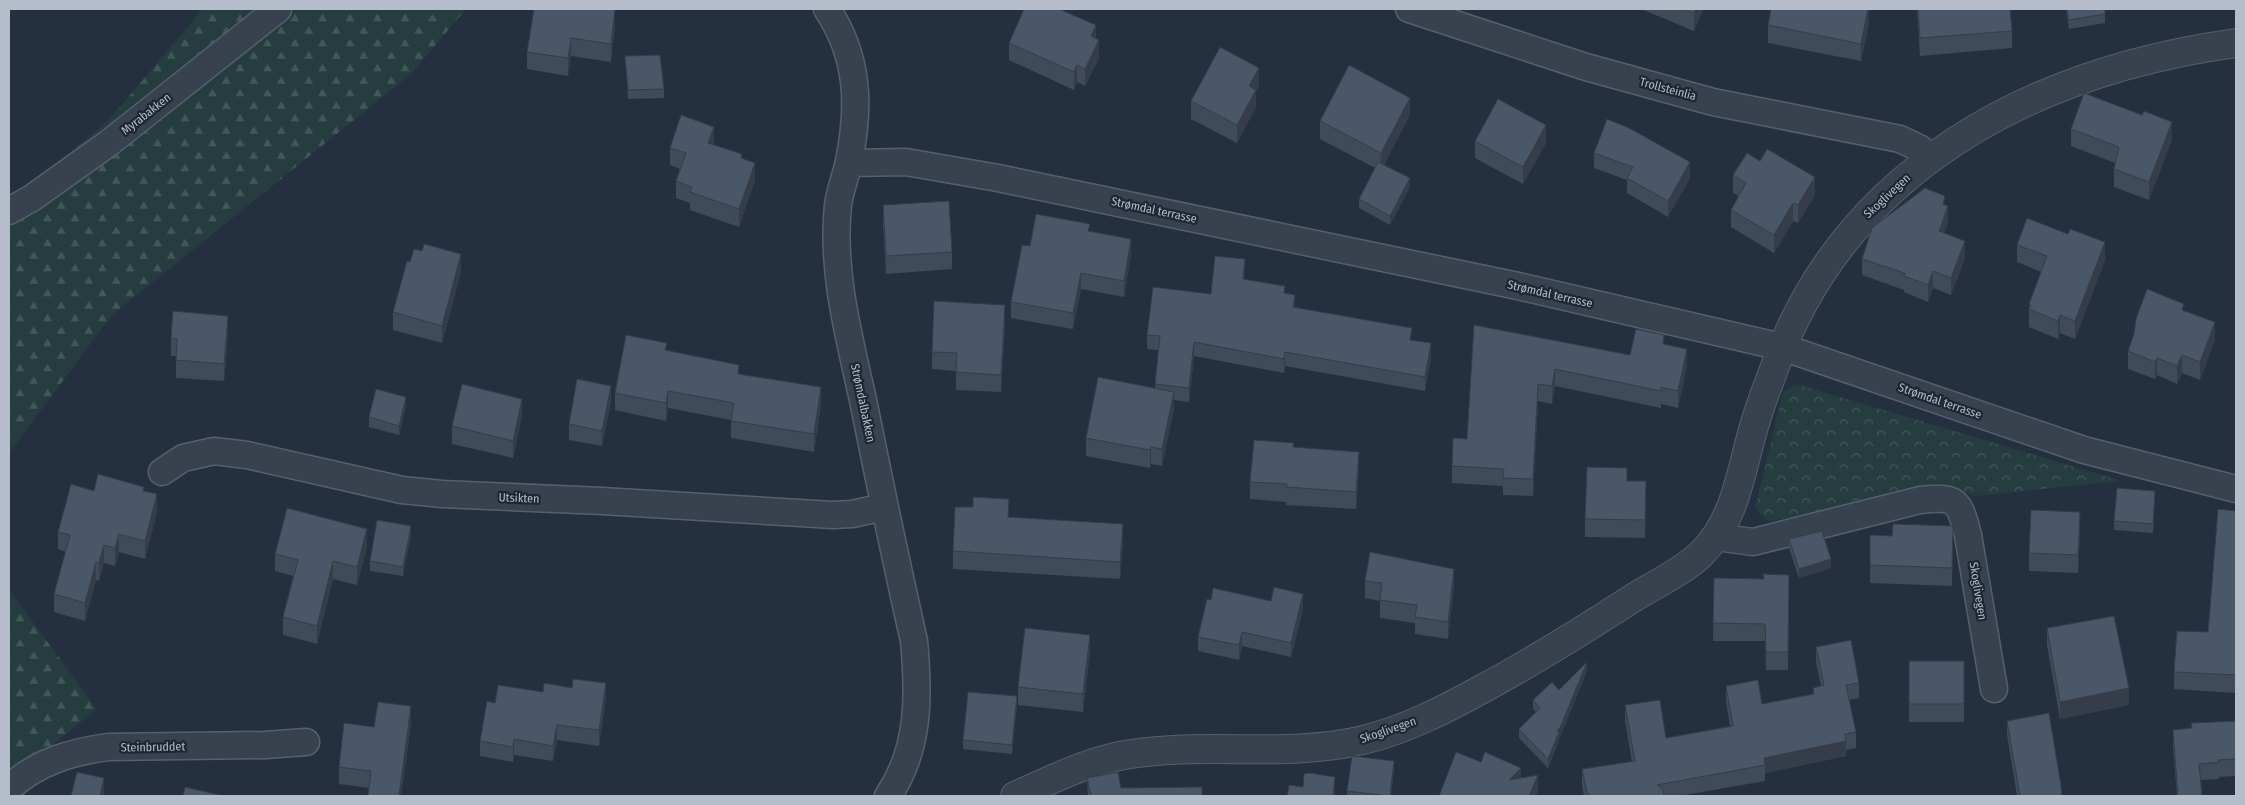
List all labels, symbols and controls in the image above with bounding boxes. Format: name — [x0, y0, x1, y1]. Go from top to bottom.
street label: Trollsteinlia — [1638, 75, 1698, 103]
street label: Myrabakken — [118, 90, 174, 138]
street label: Skoglivegen — [1861, 171, 1913, 221]
street label: Strømdal terrasse — [1110, 194, 1198, 226]
street label: Strømdal terrasse — [1506, 277, 1594, 311]
street label: Strømdalbakken — [848, 362, 878, 444]
street label: Strømdal terrasse — [1897, 380, 1983, 422]
street label: Utsikten — [498, 490, 540, 506]
street label: Skoglivegen — [1967, 561, 1989, 621]
street label: Skoglivegen — [1358, 714, 1418, 746]
street label: Steinbruddet — [121, 739, 185, 755]

